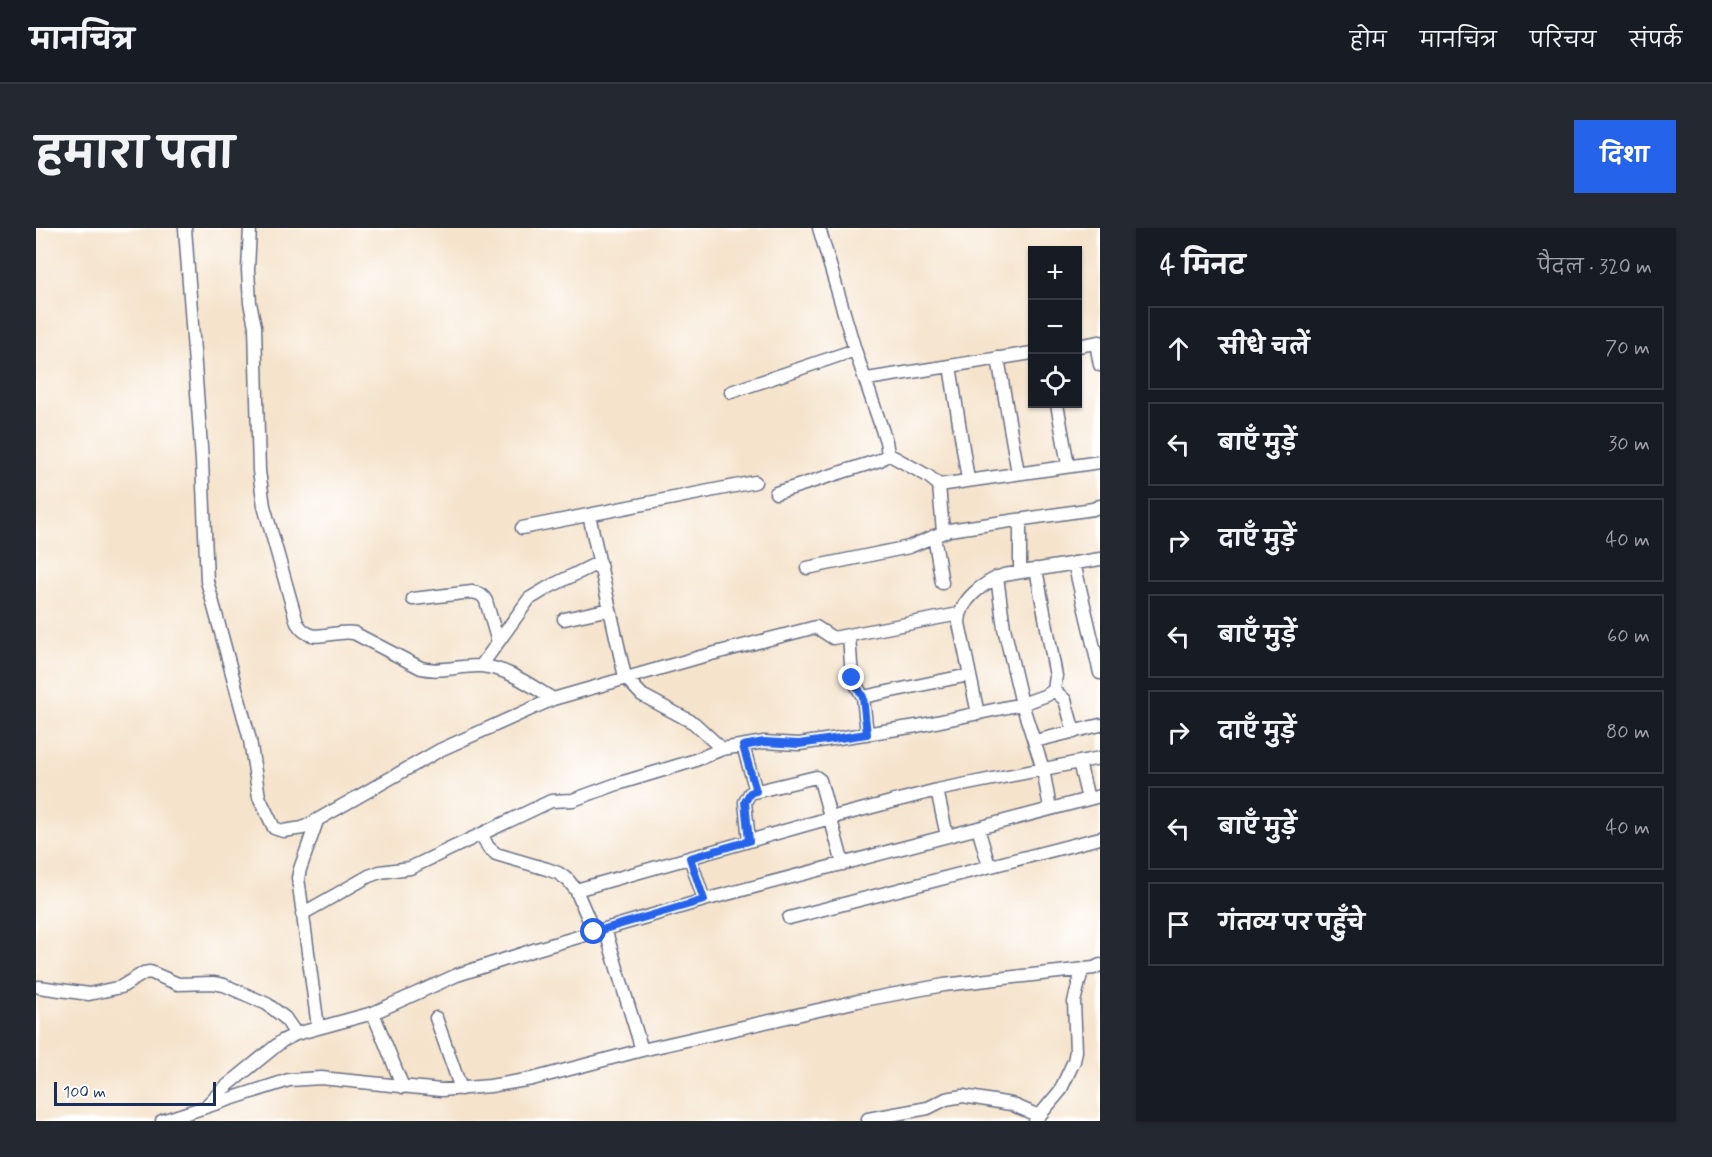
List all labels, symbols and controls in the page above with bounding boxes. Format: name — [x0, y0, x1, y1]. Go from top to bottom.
text: मानचित्र — [30, 23, 134, 60]
text: होम — [1350, 27, 1387, 55]
text: मानचित्र — [1420, 27, 1497, 55]
text: परिचय — [1530, 27, 1596, 55]
text: संपर्क — [1629, 27, 1682, 55]
button: दिशा — [1574, 120, 1676, 193]
text: हमारा पता — [36, 128, 234, 183]
map controls — [1028, 246, 1082, 408]
button: + — [1028, 246, 1082, 300]
text: 4 मिनट — [1160, 250, 1245, 284]
text: पैदल · 320 m — [1537, 254, 1652, 281]
button: − — [1028, 300, 1082, 354]
icon: ahead — [1162, 332, 1195, 365]
text: सीधे चलें — [1219, 334, 1309, 362]
text: 70 m — [1605, 335, 1650, 362]
button: locate — [1028, 354, 1082, 408]
icon: left — [1162, 428, 1195, 461]
text: बाएँ मुड़ें — [1219, 430, 1297, 458]
text: 30 m — [1608, 431, 1650, 458]
icon: right — [1162, 524, 1195, 557]
text: दाएँ मुड़ें — [1219, 526, 1296, 554]
text: 40 m — [1606, 527, 1650, 554]
icon: left — [1162, 620, 1195, 653]
text: बाएँ मुड़ें — [1219, 622, 1297, 650]
text: 60 m — [1607, 623, 1650, 650]
route end — [838, 664, 864, 690]
icon: right — [1162, 716, 1195, 749]
text: दाएँ मुड़ें — [1219, 718, 1296, 746]
text: 80 m — [1606, 719, 1650, 746]
icon: left — [1162, 812, 1195, 845]
text: बाएँ मुड़ें — [1219, 814, 1297, 842]
text: 40 m — [1606, 815, 1650, 842]
icon: arrive — [1162, 908, 1195, 941]
text: गंतव्य पर पहुँचे — [1219, 910, 1365, 938]
route start — [580, 918, 606, 944]
scale bar — [54, 1079, 216, 1106]
text: 100 m — [63, 1082, 106, 1103]

